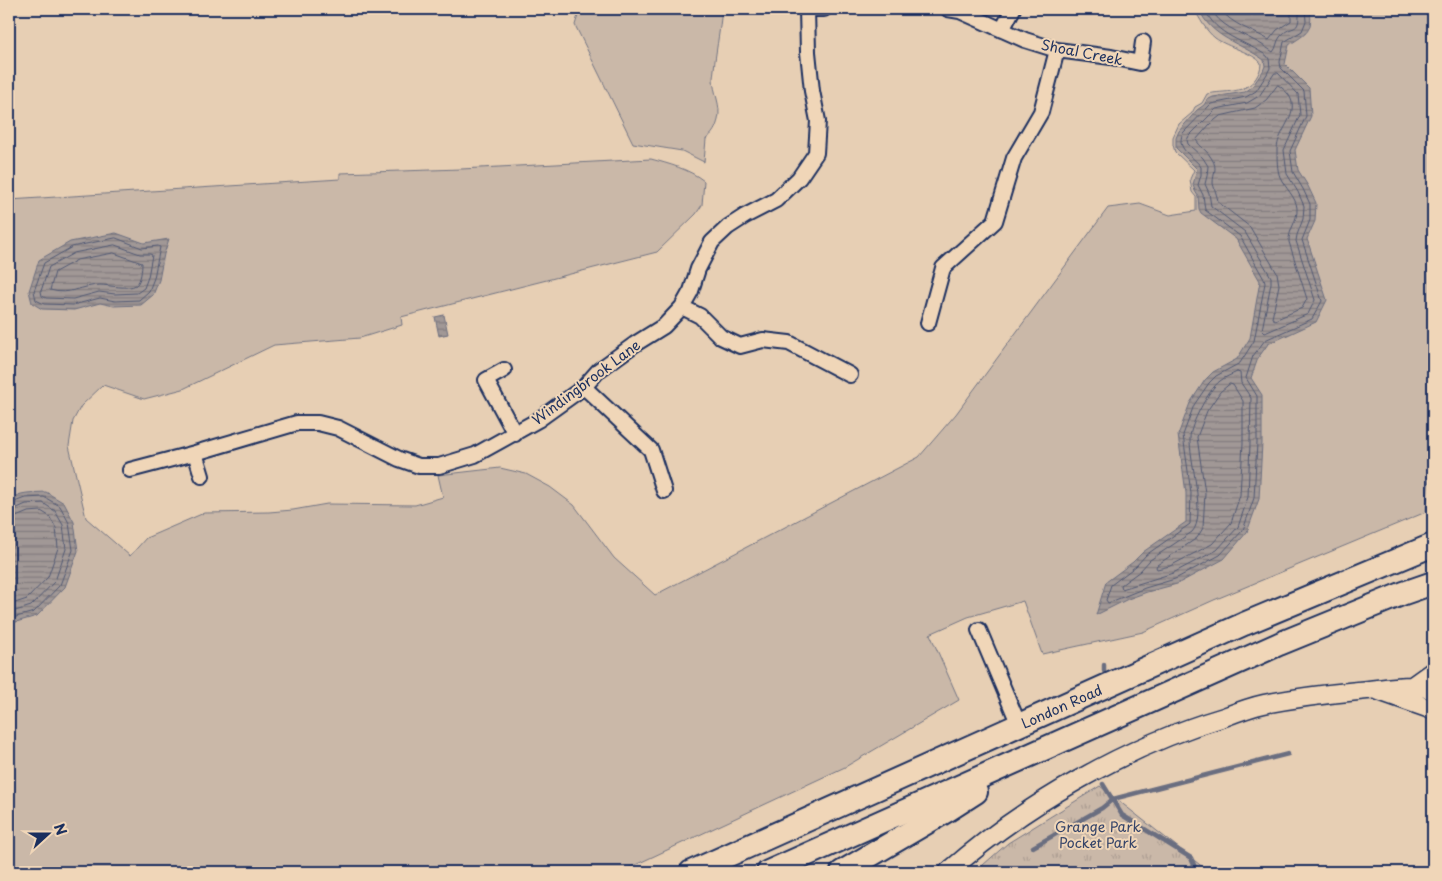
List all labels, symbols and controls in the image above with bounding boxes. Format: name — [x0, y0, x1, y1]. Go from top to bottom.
street label: Shoal Creek — [1039, 34, 1125, 70]
street label: Windingbrook Lane — [527, 334, 645, 430]
street label: London Road — [1018, 679, 1105, 733]
north arrow — [22, 808, 72, 858]
park label: Grange Park Pocket Park — [1055, 816, 1142, 853]
text: N — [49, 820, 72, 838]

